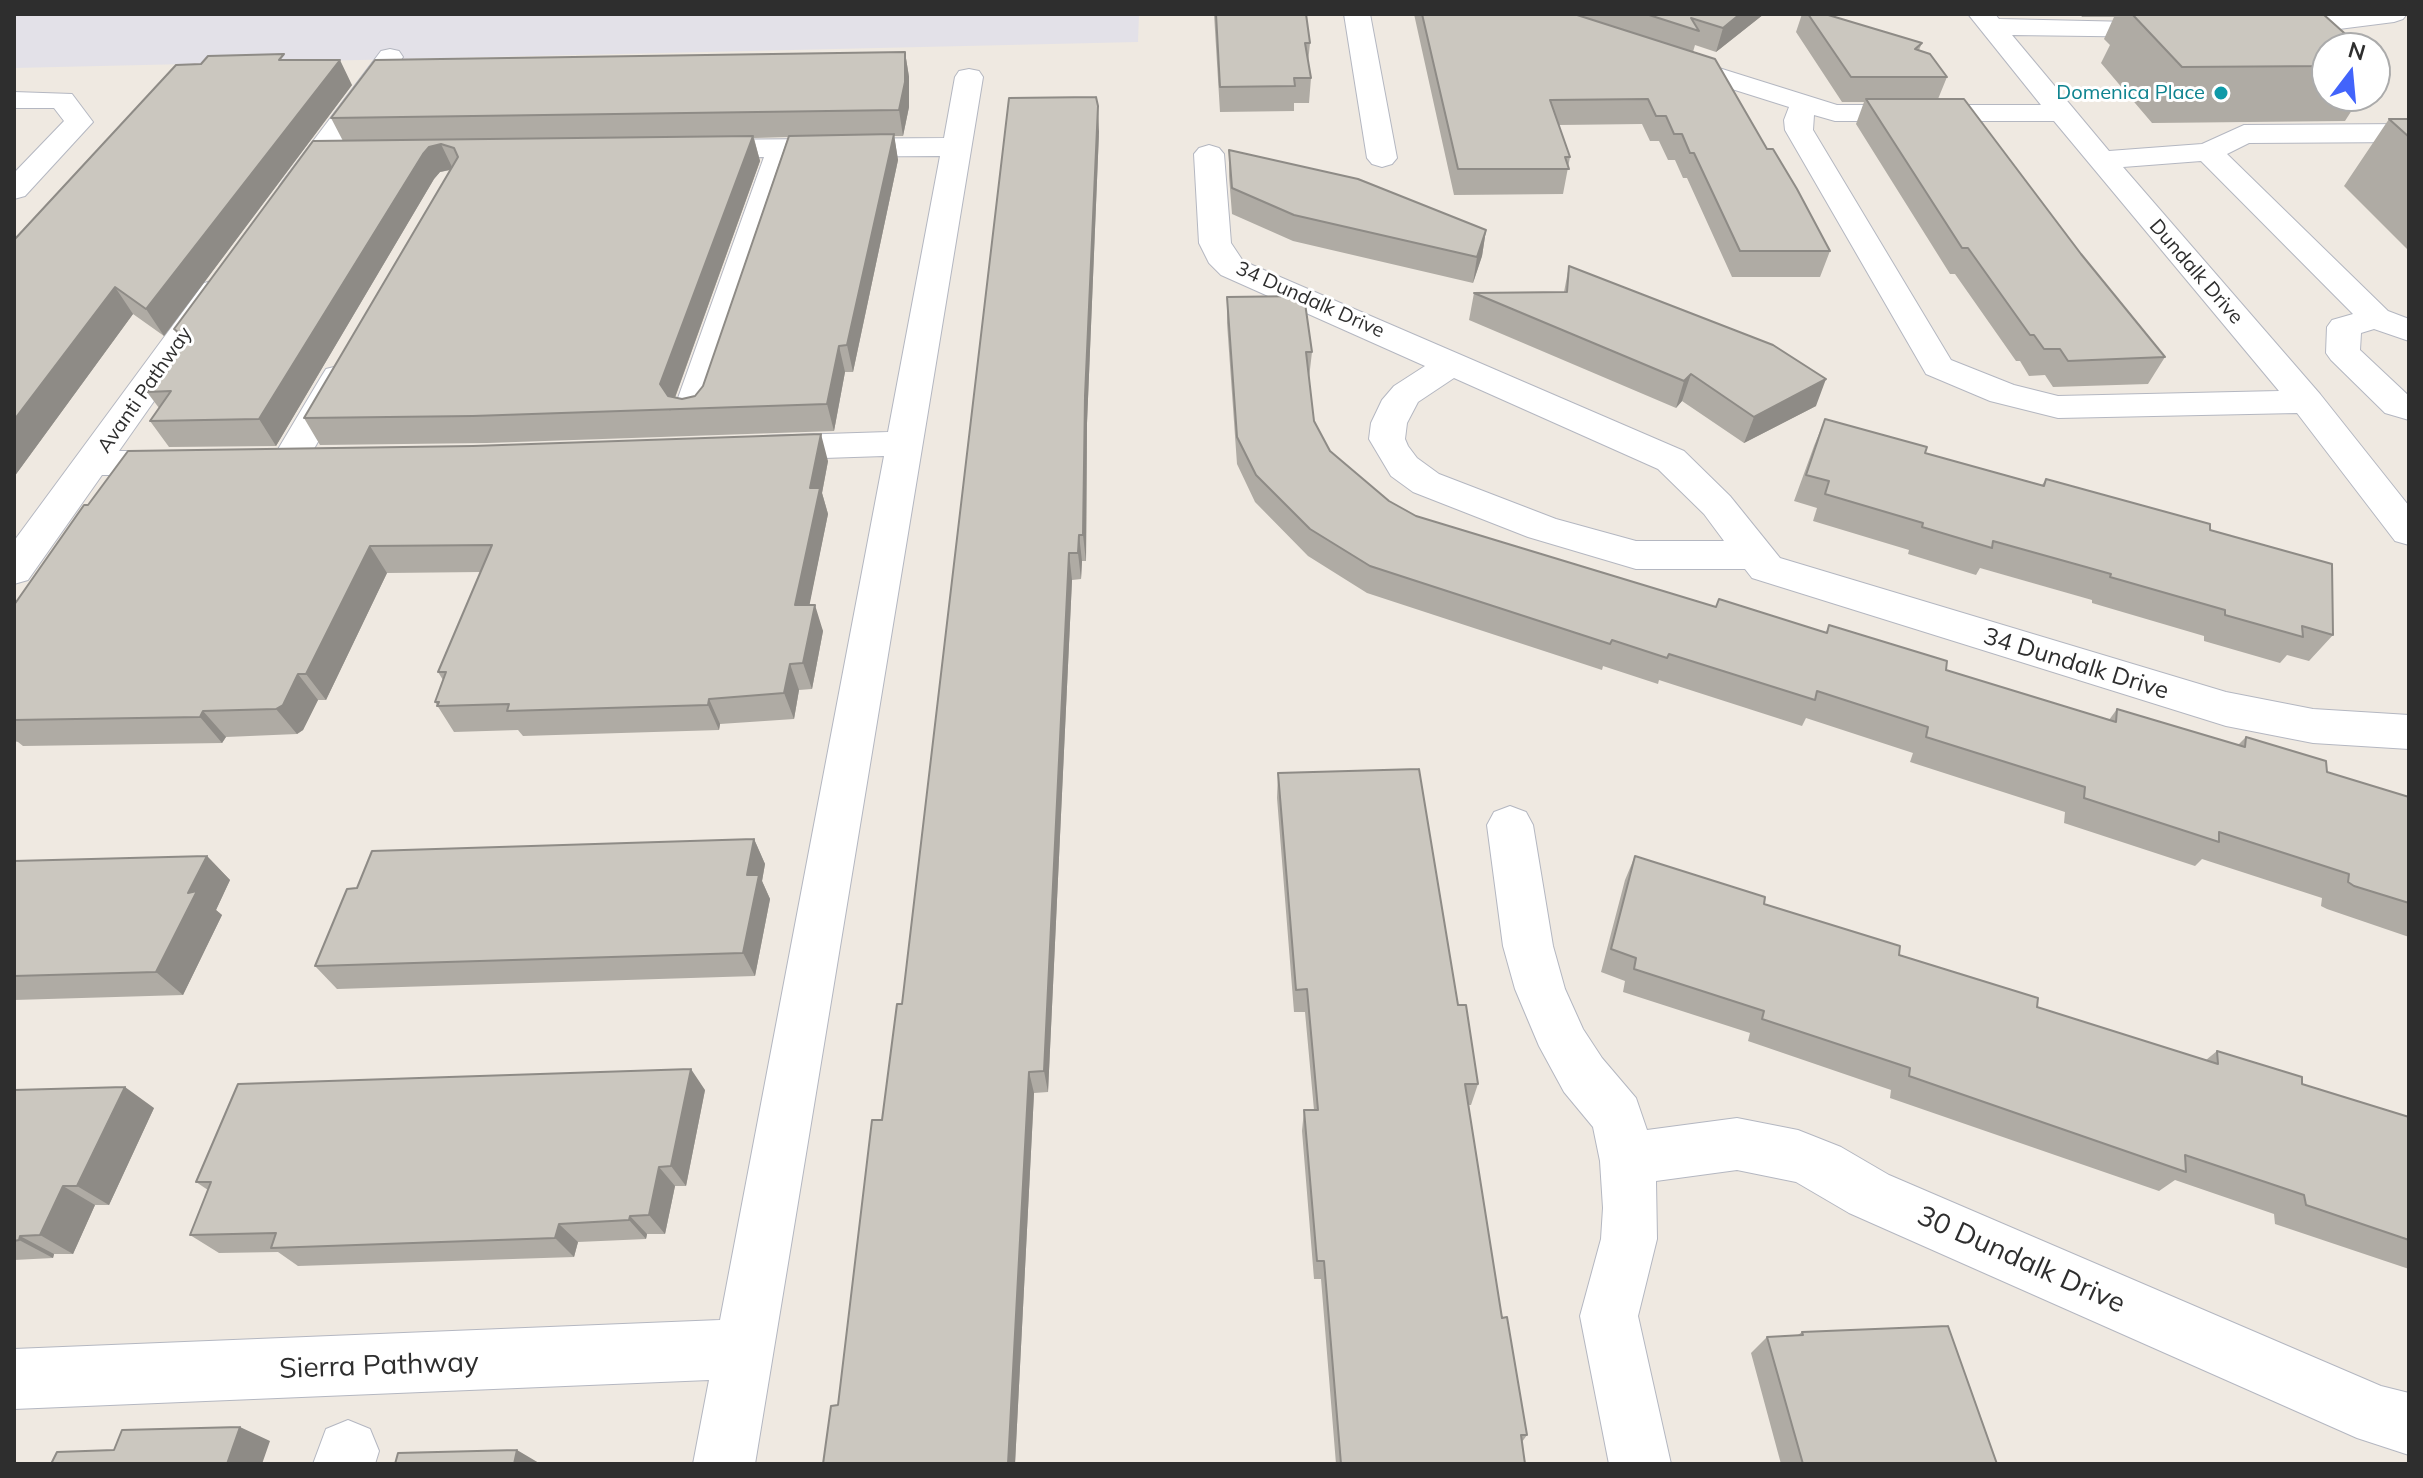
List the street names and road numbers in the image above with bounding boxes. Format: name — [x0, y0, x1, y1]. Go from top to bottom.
street label: Dundalk Drive — [2144, 215, 2248, 329]
street label: 34 Dundalk Drive — [1232, 256, 1388, 344]
street label: Avanti Pathway — [93, 322, 197, 458]
street label: 34 Dundalk Drive — [1980, 622, 2172, 706]
street label: 30 Dundalk Drive — [1912, 1199, 2130, 1321]
street label: Sierra Pathway — [279, 1346, 479, 1386]

